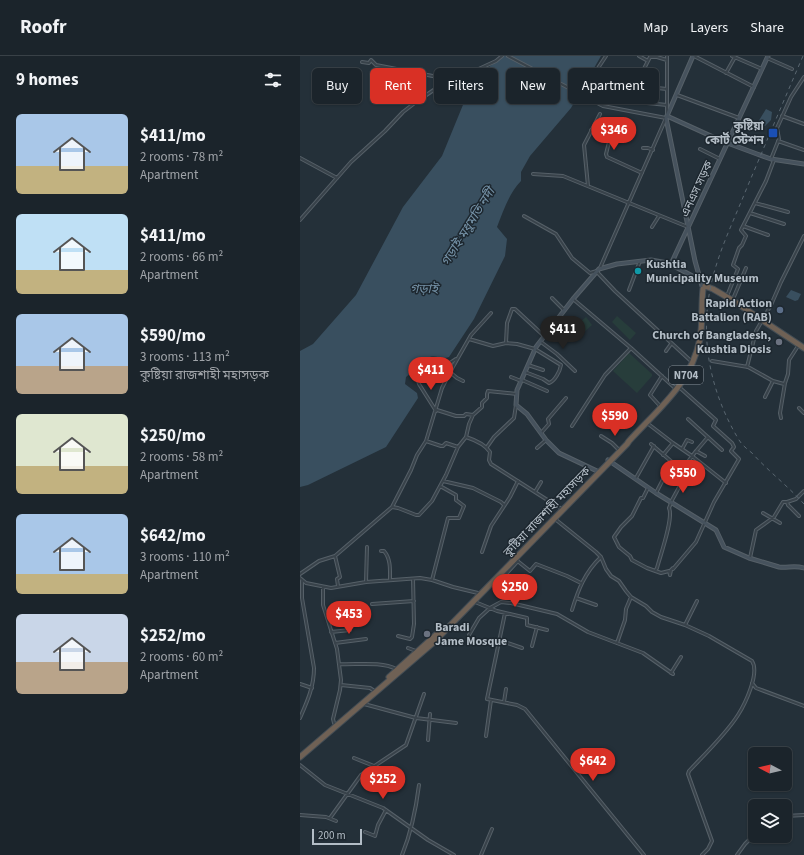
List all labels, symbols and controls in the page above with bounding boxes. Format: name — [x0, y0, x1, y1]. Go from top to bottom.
text: Roofr — [20, 14, 67, 41]
text: Map — [643, 18, 668, 38]
text: Layers — [690, 18, 728, 38]
text: Share — [750, 18, 784, 38]
text: 9 homes — [16, 68, 78, 92]
chip: Buy — [312, 68, 362, 104]
chip: Rent — [370, 68, 426, 104]
chip: Filters — [434, 68, 498, 104]
chip: New — [506, 68, 560, 104]
chip: Apartment — [568, 68, 659, 104]
icon: filters — [262, 69, 284, 91]
pin: $346 — [590, 117, 638, 151]
place label: কুষ্টিয়া কোর্ট স্টেশন — [705, 118, 765, 149]
text: $346 — [600, 121, 628, 139]
text: $411/mo — [140, 124, 206, 148]
marker: কুষ্টিয়া কোর্ট স্টেশন — [767, 127, 779, 139]
icon: home — [48, 130, 96, 178]
text: 2 rooms · 78 m² — [140, 148, 223, 166]
street label: এনএস সড়ক — [677, 158, 718, 220]
text: Apartment — [140, 166, 198, 184]
water label: গড়াই-মধুমতি নদী — [437, 182, 501, 270]
text: $411/mo — [140, 224, 206, 248]
icon: home — [48, 230, 96, 278]
text: 2 rooms · 66 m² — [140, 248, 223, 266]
place label: Kushtia Municipality Museum — [646, 256, 759, 287]
text: Apartment — [140, 266, 198, 284]
marker: Kushtia Municipality Museum — [633, 266, 643, 276]
water label: গড়াই — [410, 280, 441, 298]
place label: Rapid Action Battalion (RAB) — [691, 295, 772, 326]
marker: Rapid Action Battalion (RAB) — [775, 305, 785, 315]
pin: $411 — [539, 316, 587, 350]
text: $411 — [549, 320, 577, 338]
text: $590/mo — [140, 324, 206, 348]
place label: Church of Bangladesh, Kushtia Diosis — [652, 327, 771, 358]
icon: home — [48, 330, 96, 378]
marker: Church of Bangladesh, Kushtia Diosis — [774, 337, 784, 347]
text: 3 rooms · 113 m² — [140, 348, 230, 366]
pin: $411 — [407, 357, 455, 391]
text: $411 — [417, 361, 445, 379]
text: কুষ্টিয়া রাজশাহী মহাসড়ক — [140, 366, 269, 384]
road number: N704 — [669, 366, 703, 384]
pin: $590 — [591, 403, 639, 437]
text: $590 — [601, 407, 629, 425]
text: $250/mo — [140, 424, 206, 448]
icon: home — [48, 430, 96, 478]
text: 2 rooms · 58 m² — [140, 448, 223, 466]
pin: $550 — [659, 460, 707, 494]
street label: কুষ্টিয়া রাজশাহী মহাসড়ক — [499, 463, 595, 561]
text: $550 — [669, 464, 697, 482]
text: Apartment — [140, 466, 198, 484]
text: $642/mo — [140, 524, 206, 548]
icon: home — [48, 530, 96, 578]
text: 3 rooms · 110 m² — [140, 548, 230, 566]
text: Apartment — [140, 566, 198, 584]
pin: $250 — [491, 574, 539, 608]
text: $250 — [501, 578, 529, 596]
pin: $453 — [325, 601, 373, 635]
text: $453 — [335, 605, 363, 623]
place label: Baradi Jame Mosque — [435, 619, 507, 650]
text: $252/mo — [140, 624, 206, 648]
marker: Baradi Jame Mosque — [422, 629, 432, 639]
icon: home — [48, 630, 96, 678]
text: 2 rooms · 60 m² — [140, 648, 223, 666]
text: Apartment — [140, 666, 198, 684]
north arrow — [748, 747, 792, 791]
map controls — [748, 747, 792, 843]
pin: $642 — [569, 748, 617, 782]
text: $642 — [579, 752, 607, 770]
pin: $252 — [359, 766, 407, 800]
text: $252 — [369, 770, 397, 788]
button: layers — [748, 799, 792, 843]
scale bar — [312, 827, 362, 846]
text: 200 m — [318, 828, 346, 843]

